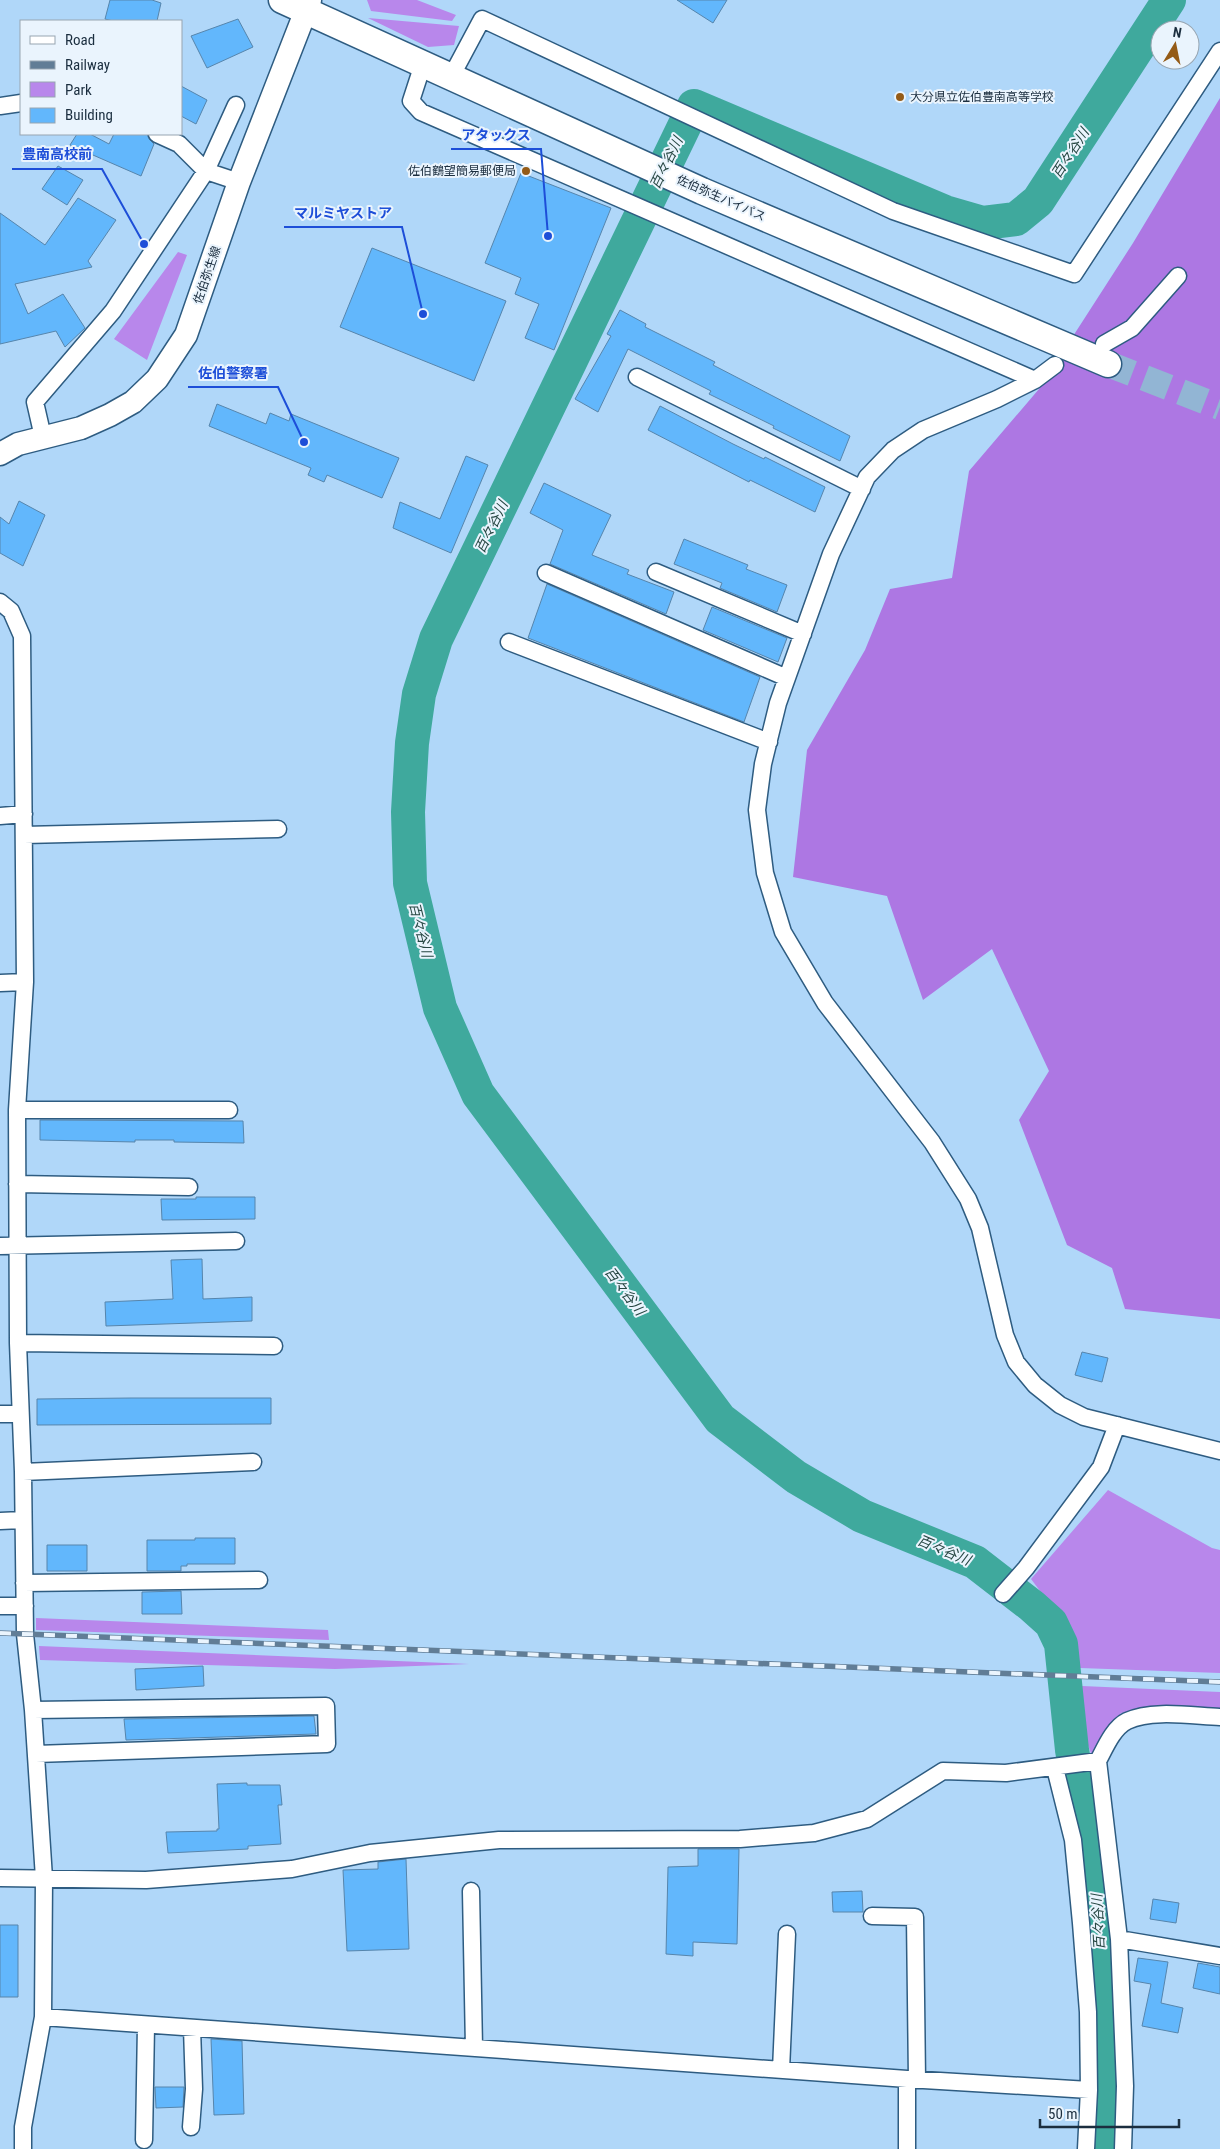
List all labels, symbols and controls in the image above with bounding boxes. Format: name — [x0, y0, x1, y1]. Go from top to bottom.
legend — [20, 20, 182, 135]
north arrow — [1150, 20, 1200, 70]
text: N — [1172, 24, 1183, 41]
text: Road — [65, 31, 95, 49]
text: Railway — [65, 56, 110, 74]
text: Park — [65, 81, 92, 99]
place label: 大分県立佐伯豊南高等学校 — [910, 90, 1054, 104]
marker: 大分県立佐伯豊南高等学校 — [894, 91, 906, 103]
text: Building — [65, 106, 113, 124]
callout: アタックス — [451, 120, 541, 149]
water label: 百々谷川 — [1048, 123, 1093, 181]
text: アタックス — [461, 127, 531, 143]
water label: 百々谷川 — [647, 133, 686, 192]
callout: 豊南高校前 — [12, 140, 102, 169]
text: 豊南高校前 — [22, 146, 92, 162]
place label: 佐伯鶴望簡易郵便局 — [408, 164, 516, 178]
marker: 佐伯鶴望簡易郵便局 — [520, 165, 532, 177]
street label: 佐伯弥生バイパス — [674, 172, 768, 224]
callout: マルミヤストア — [284, 198, 402, 227]
text: マルミヤストア — [294, 205, 392, 221]
street label: 佐伯弥生線 — [191, 244, 223, 306]
callout: 佐伯警察署 — [188, 358, 278, 387]
text: 佐伯警察署 — [198, 365, 268, 381]
water label: 百々谷川 — [472, 497, 511, 556]
water label: 百々谷川 — [406, 901, 436, 961]
water label: 百々谷川 — [602, 1264, 649, 1320]
water label: 百々谷川 — [915, 1532, 975, 1569]
water label: 百々谷川 — [1088, 1892, 1107, 1950]
scale bar — [1040, 2096, 1179, 2128]
text: 50 m — [1048, 2105, 1078, 2123]

